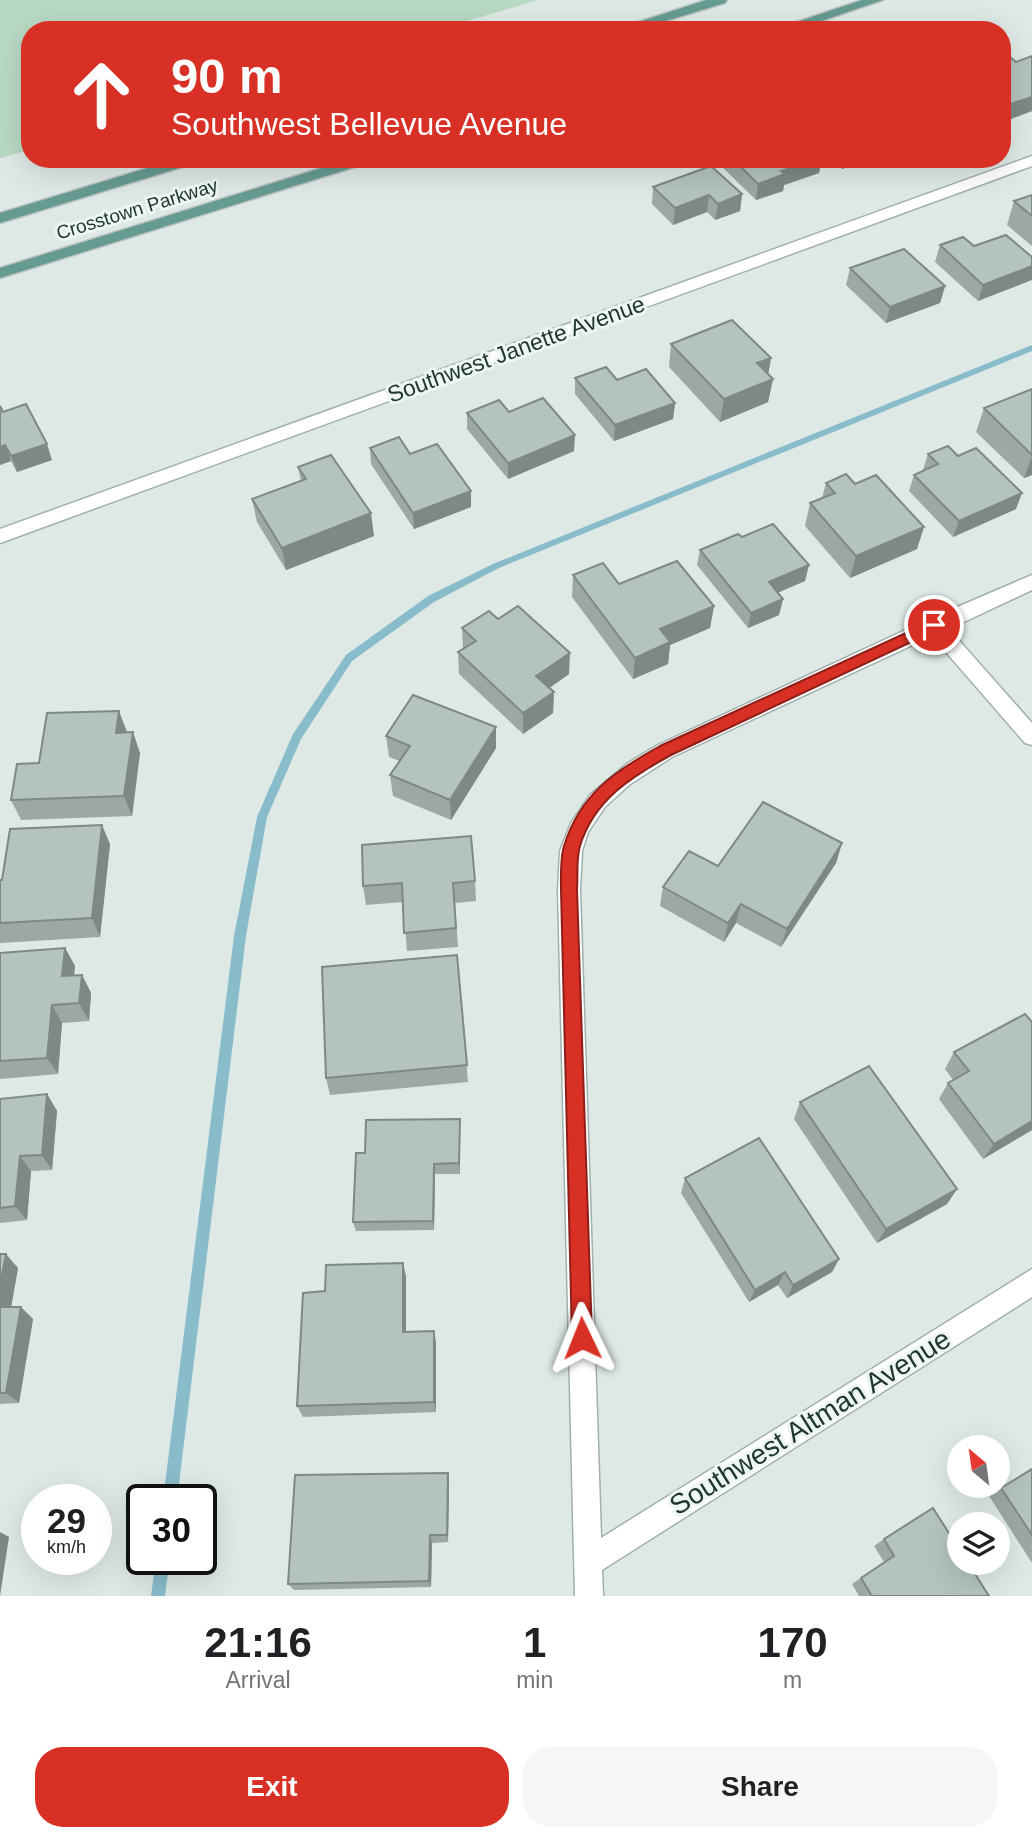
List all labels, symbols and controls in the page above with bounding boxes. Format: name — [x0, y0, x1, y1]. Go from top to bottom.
icon: ahead — [56, 49, 147, 140]
text: 90 m — [171, 49, 283, 103]
text: Southwest Bellevue Avenue — [171, 106, 567, 142]
street label: Crosstown Parkway — [54, 174, 221, 244]
street label: Southwest Janette Avenue — [384, 290, 648, 408]
pin — [904, 595, 964, 655]
icon: arrive — [915, 606, 953, 644]
position arrow — [545, 1301, 619, 1375]
street label: Southwest Altman Avenue — [664, 1323, 956, 1521]
north arrow — [947, 1435, 1010, 1498]
map controls — [947, 1435, 1010, 1575]
speed limit sign: 30 — [126, 1484, 217, 1575]
text: 29 — [47, 1501, 86, 1540]
button: layers — [947, 1512, 1010, 1575]
text: km/h — [47, 1537, 86, 1557]
text: 21:16 — [204, 1619, 312, 1666]
text: 1 — [523, 1619, 546, 1666]
text: 170 — [758, 1619, 828, 1666]
text: Arrival — [225, 1667, 291, 1693]
text: min — [516, 1667, 553, 1693]
text: m — [783, 1667, 802, 1693]
button: Exit — [35, 1747, 509, 1827]
button: Share — [523, 1747, 997, 1827]

